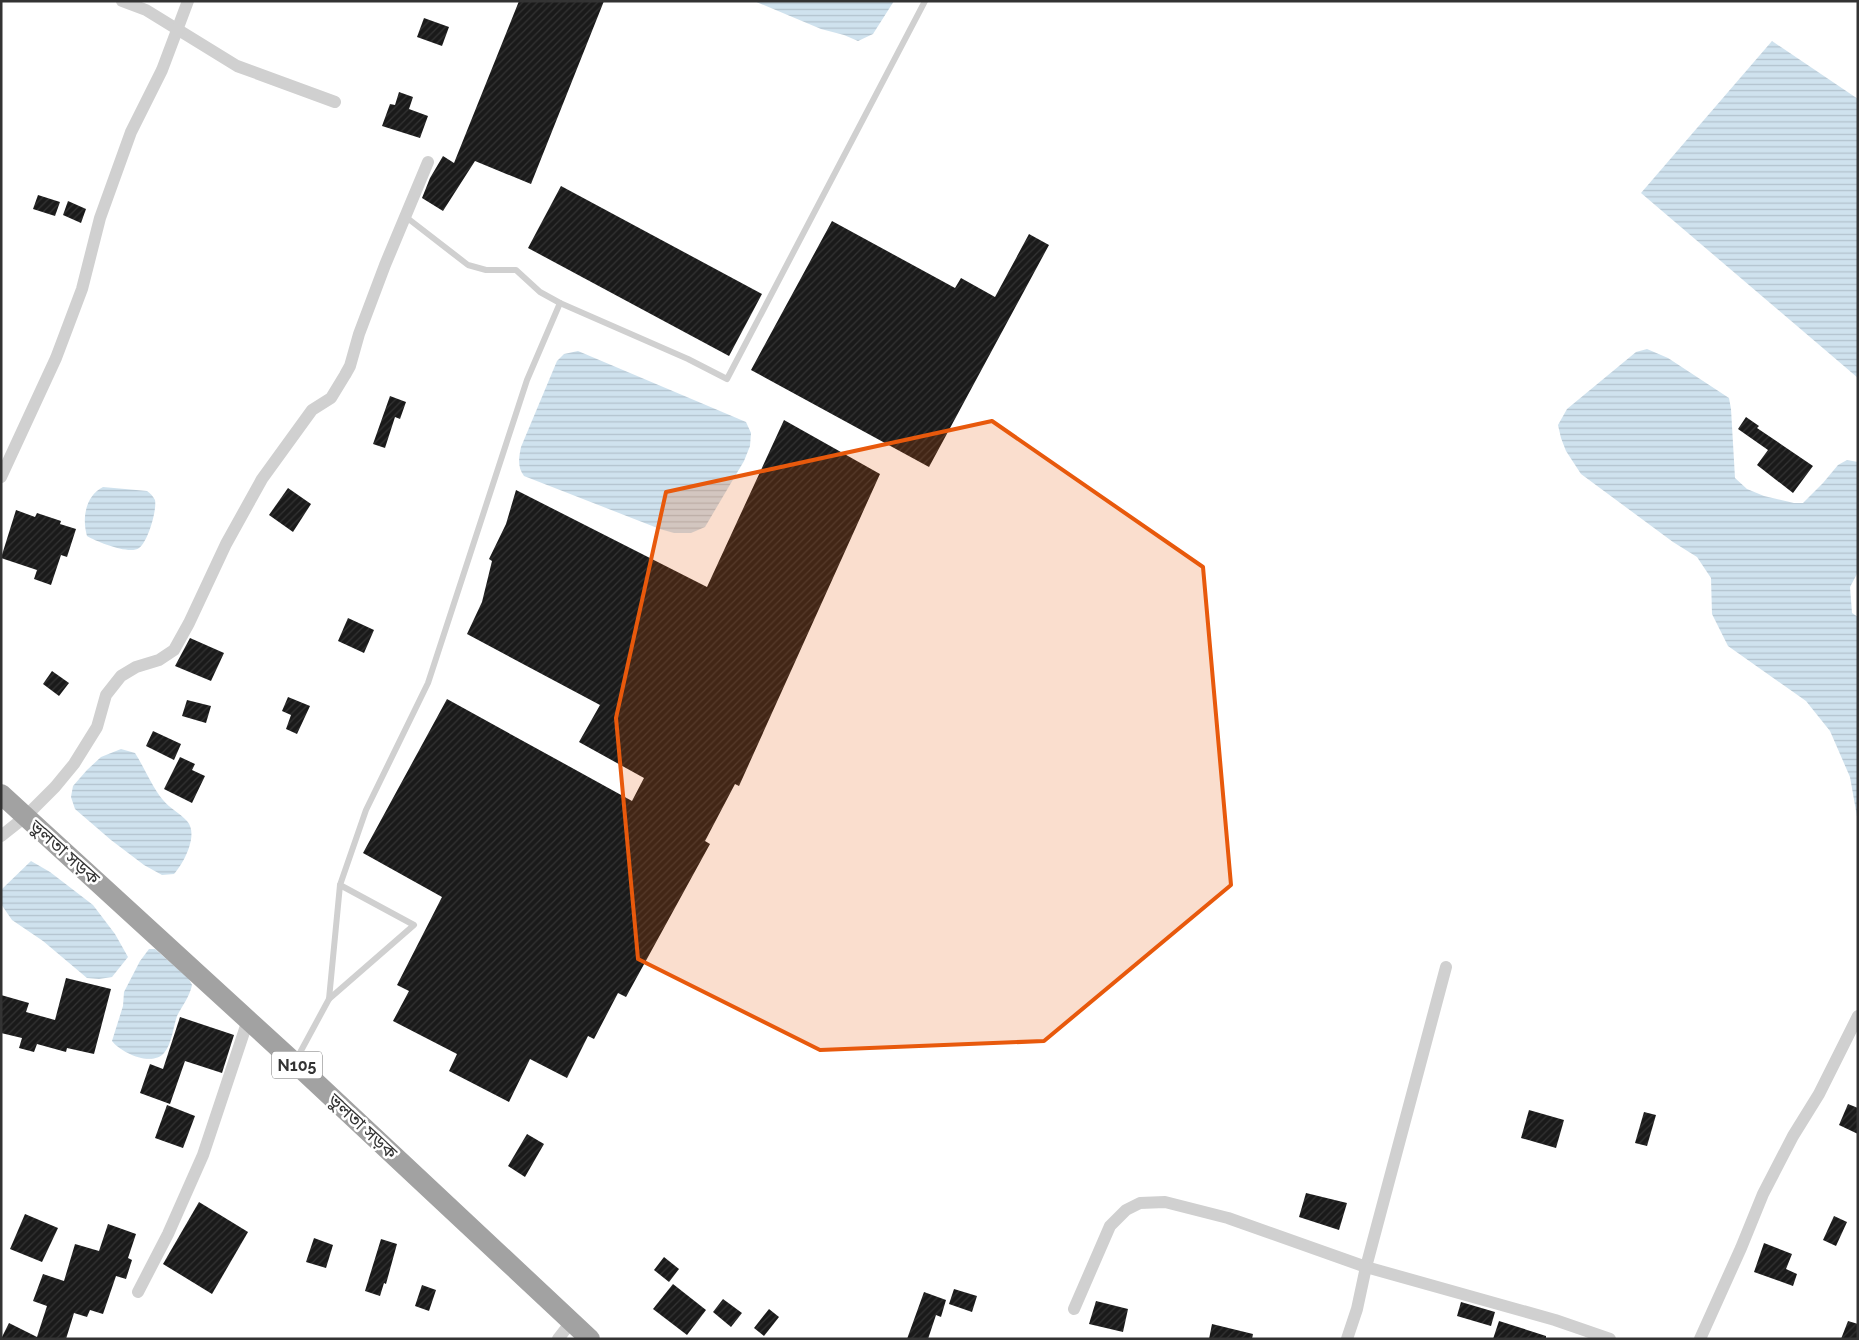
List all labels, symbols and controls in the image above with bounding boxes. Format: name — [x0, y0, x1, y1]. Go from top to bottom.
street label: ভুলতা সড়ক — [24, 815, 104, 890]
road number: N105 — [272, 1052, 322, 1078]
street label: ভুলতা সড়ক — [323, 1088, 402, 1164]

